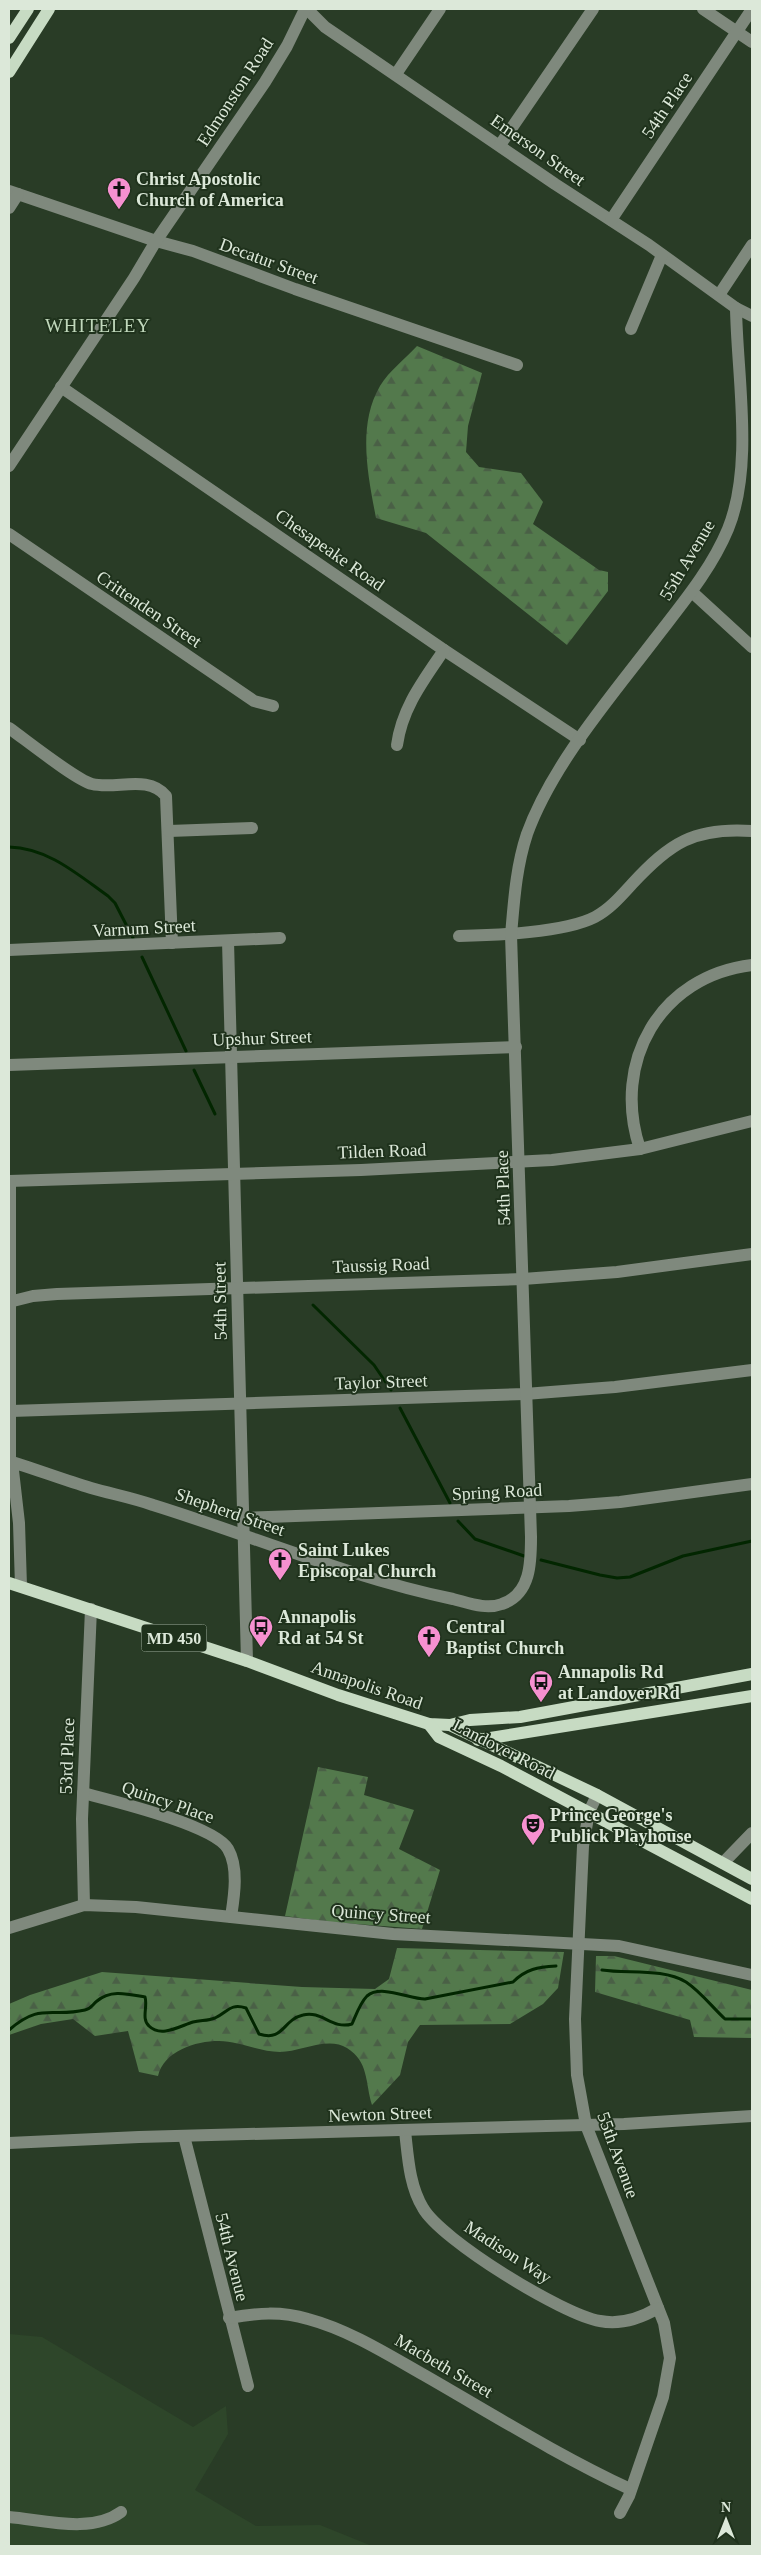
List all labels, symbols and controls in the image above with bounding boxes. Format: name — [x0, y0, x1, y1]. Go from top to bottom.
street label: Edmonston Road — [193, 34, 277, 150]
street label: 54th Place — [638, 68, 696, 142]
street label: Emerson Street — [487, 110, 589, 190]
place label: Christ Apostolic Church of America — [136, 169, 284, 210]
church icon: Christ Apostolic Church of America — [106, 176, 132, 210]
street label: Decatur Street — [217, 234, 321, 288]
district label: WHITELEY — [45, 315, 151, 336]
street label: Chesapeake Road — [272, 505, 388, 595]
street label: 55th Avenue — [655, 516, 719, 604]
street label: Crittenden Street — [93, 566, 205, 652]
street label: Varnum Street — [92, 915, 196, 941]
street label: Upshur Street — [212, 1026, 312, 1050]
street label: Tilden Road — [337, 1139, 427, 1163]
street label: 54th Place — [492, 1150, 514, 1226]
street label: Taussig Road — [332, 1253, 430, 1277]
street label: 54th Street — [209, 1262, 231, 1340]
street label: Taylor Street — [334, 1370, 428, 1394]
street label: Spring Road — [451, 1480, 543, 1504]
street label: Shepherd Street — [173, 1484, 287, 1540]
place label: Saint Lukes Episcopal Church — [298, 1540, 436, 1581]
church icon: Saint Lukes Episcopal Church — [267, 1547, 293, 1581]
place label: Annapolis Rd at 54 St — [278, 1607, 364, 1648]
bus stop icon: Annapolis Rd at 54 St — [248, 1614, 274, 1648]
place label: Central Baptist Church — [446, 1617, 564, 1658]
church icon: Central Baptist Church — [416, 1624, 442, 1658]
road number: MD 450 — [142, 1625, 206, 1652]
street label: Annapolis Road — [309, 1657, 425, 1713]
place label: Annapolis Rd at Landover Rd — [558, 1662, 680, 1703]
bus stop icon: Annapolis Rd at Landover Rd — [528, 1669, 554, 1703]
street label: Landover Road — [450, 1715, 558, 1783]
street label: 53rd Place — [56, 1717, 78, 1795]
street label: Quincy Place — [119, 1777, 217, 1827]
place label: Prince George's Publick Playhouse — [550, 1805, 692, 1846]
theatre icon: Prince George's Publick Playhouse — [520, 1812, 546, 1846]
street label: Quincy Street — [331, 1901, 431, 1927]
street label: Newton Street — [328, 2102, 432, 2126]
street label: 55th Avenue — [593, 2109, 643, 2201]
street label: 54th Avenue — [211, 2211, 253, 2303]
street label: Madison Way — [461, 2216, 555, 2288]
street label: Macbeth Street — [392, 2330, 496, 2402]
north arrow — [701, 2495, 751, 2545]
text: N — [721, 2500, 731, 2515]

